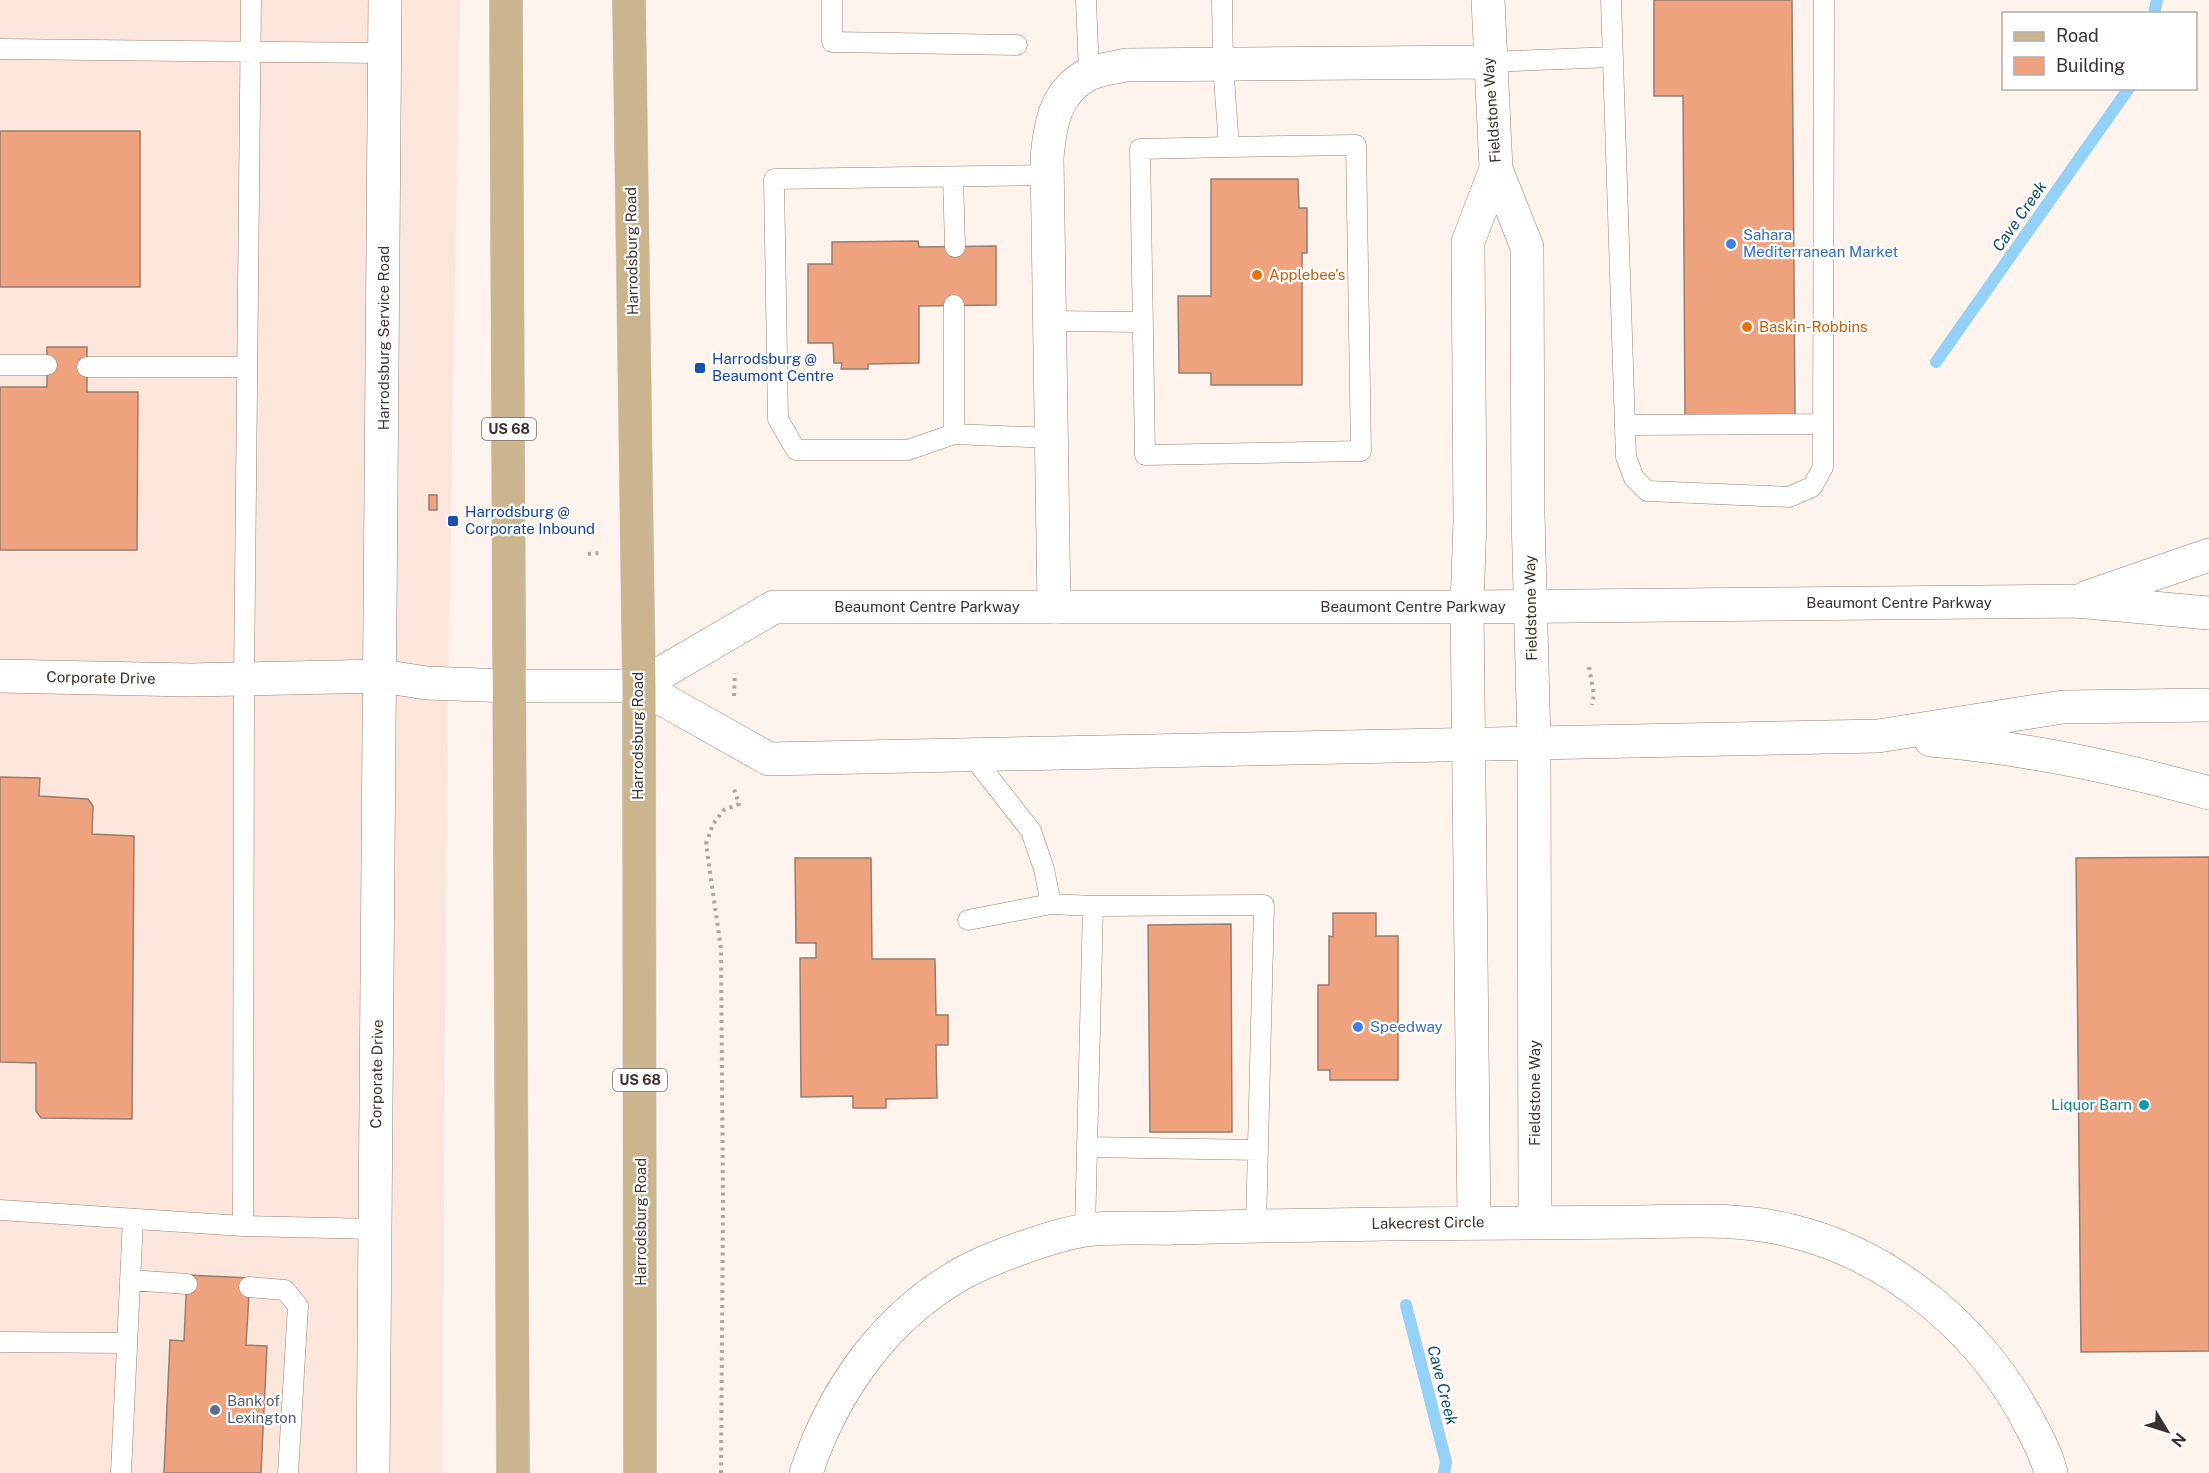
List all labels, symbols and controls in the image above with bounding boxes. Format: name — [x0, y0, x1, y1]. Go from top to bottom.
legend — [2002, 12, 2197, 90]
text: Road — [2056, 25, 2099, 46]
text: Building — [2056, 55, 2125, 76]
street label: Fieldstone Way — [1479, 57, 1504, 163]
water label: Cave Creek — [1988, 177, 2051, 255]
street label: Harrodsburg Road — [622, 187, 641, 315]
place label: Sahara Mediterranean Market — [1743, 226, 1899, 260]
marker: Sahara Mediterranean Market — [1724, 237, 1738, 251]
street label: Harrodsburg Service Road — [375, 246, 392, 430]
place label: Applebee's — [1269, 266, 1345, 283]
marker: Applebee's — [1250, 268, 1264, 282]
place label: Baskin-Robbins — [1759, 318, 1868, 335]
marker: Baskin-Robbins — [1740, 320, 1754, 334]
place label: Harrodsburg @ Beaumont Centre — [712, 350, 834, 384]
marker: Harrodsburg @ Beaumont Centre — [693, 361, 707, 375]
road number: US 68 — [482, 418, 536, 440]
place label: Harrodsburg @ Corporate Inbound — [465, 503, 595, 537]
marker: Harrodsburg @ Corporate Inbound — [446, 514, 460, 528]
street label: Fieldstone Way — [1521, 555, 1540, 661]
street label: Beaumont Centre Parkway — [1806, 594, 1992, 611]
street label: Beaumont Centre Parkway — [834, 598, 1020, 615]
street label: Beaumont Centre Parkway — [1320, 598, 1506, 615]
street label: Corporate Drive — [46, 668, 156, 687]
street label: Harrodsburg Road — [629, 672, 646, 800]
place label: Speedway — [1370, 1018, 1443, 1035]
street label: Corporate Drive — [367, 1019, 386, 1129]
marker: Speedway — [1351, 1020, 1365, 1034]
street label: Fieldstone Way — [1526, 1040, 1543, 1146]
road number: US 68 — [613, 1069, 667, 1091]
place label: Liquor Barn — [2051, 1096, 2132, 1113]
marker: Liquor Barn — [2137, 1098, 2151, 1112]
street label: Harrodsburg Road — [632, 1158, 649, 1286]
street label: Lakecrest Circle — [1371, 1213, 1485, 1232]
water label: Cave Creek — [1423, 1343, 1462, 1427]
place label: Bank of Lexington — [227, 1392, 296, 1426]
north arrow — [2137, 1401, 2197, 1461]
marker: Bank of Lexington — [208, 1403, 222, 1417]
text: N — [2167, 1429, 2190, 1451]

